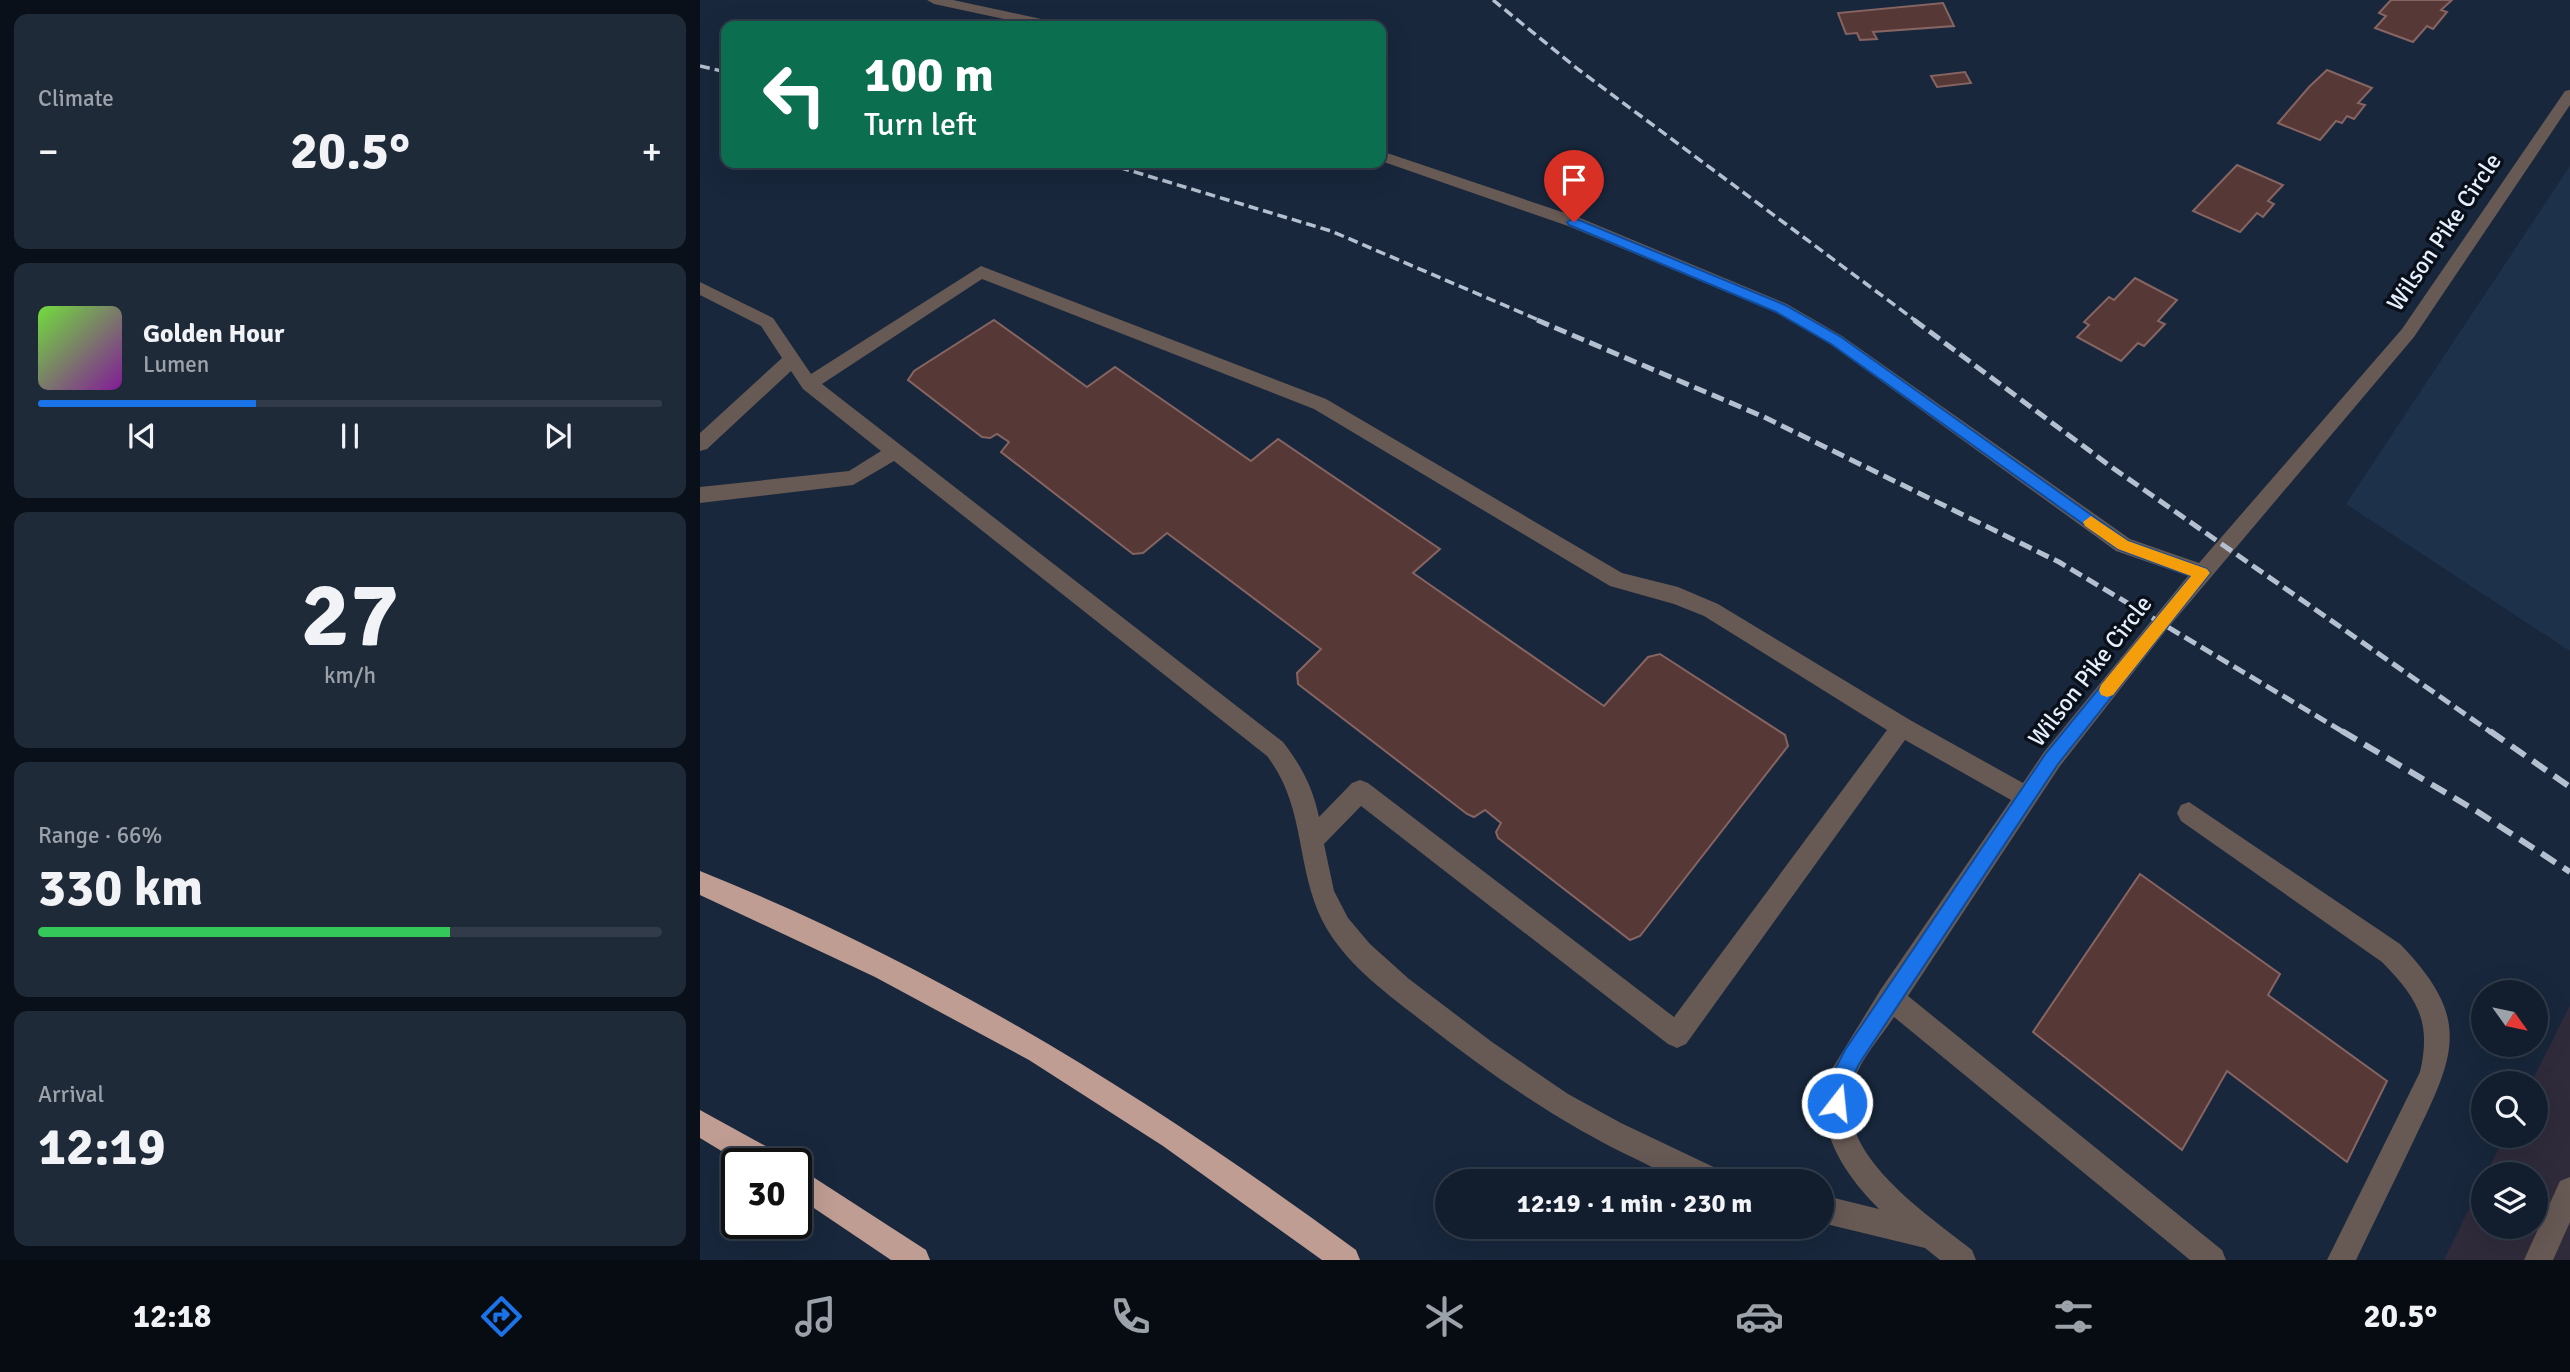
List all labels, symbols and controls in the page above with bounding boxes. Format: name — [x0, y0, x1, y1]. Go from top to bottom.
text: 100 m — [864, 45, 994, 105]
icon: left — [749, 49, 840, 140]
text: Climate — [38, 84, 114, 113]
text: Turn left — [864, 105, 977, 144]
text: 20.5° — [290, 119, 410, 183]
text: − — [38, 128, 59, 175]
text: + — [641, 128, 662, 175]
street label: Wilson Pike Circle — [2380, 147, 2508, 317]
pin — [1544, 150, 1604, 222]
icon: arrive — [1555, 161, 1593, 199]
text: Golden Hour — [143, 318, 284, 350]
text: Lumen — [143, 350, 209, 379]
icon: previous — [123, 417, 161, 455]
icon: pause — [331, 417, 369, 455]
icon: next — [539, 417, 577, 455]
text: 27 — [301, 559, 399, 672]
street label: Wilson Pike Circle — [2022, 589, 2158, 753]
text: km/h — [324, 661, 376, 690]
text: Range · 66% — [38, 821, 162, 850]
text: 330 km — [38, 856, 203, 920]
north arrow — [2471, 980, 2548, 1057]
map controls — [2471, 980, 2548, 1239]
position arrow — [1800, 1066, 1874, 1140]
button: search — [2471, 1071, 2548, 1148]
text: Arrival — [38, 1080, 104, 1109]
text: 12:19 — [38, 1115, 166, 1179]
speed limit sign: 30 — [721, 1148, 812, 1239]
button: layers — [2471, 1162, 2548, 1239]
text: 12:19 · 1 min · 230 m — [1517, 1188, 1752, 1220]
icon: directions — [477, 1292, 526, 1341]
icon: music — [791, 1292, 840, 1341]
icon: phone — [1106, 1292, 1155, 1341]
icon: climate — [1420, 1292, 1469, 1341]
icon: car — [1735, 1292, 1784, 1341]
icon: filters — [2049, 1292, 2098, 1341]
text: 12:18 — [133, 1297, 211, 1336]
text: 20.5° — [2363, 1297, 2437, 1336]

